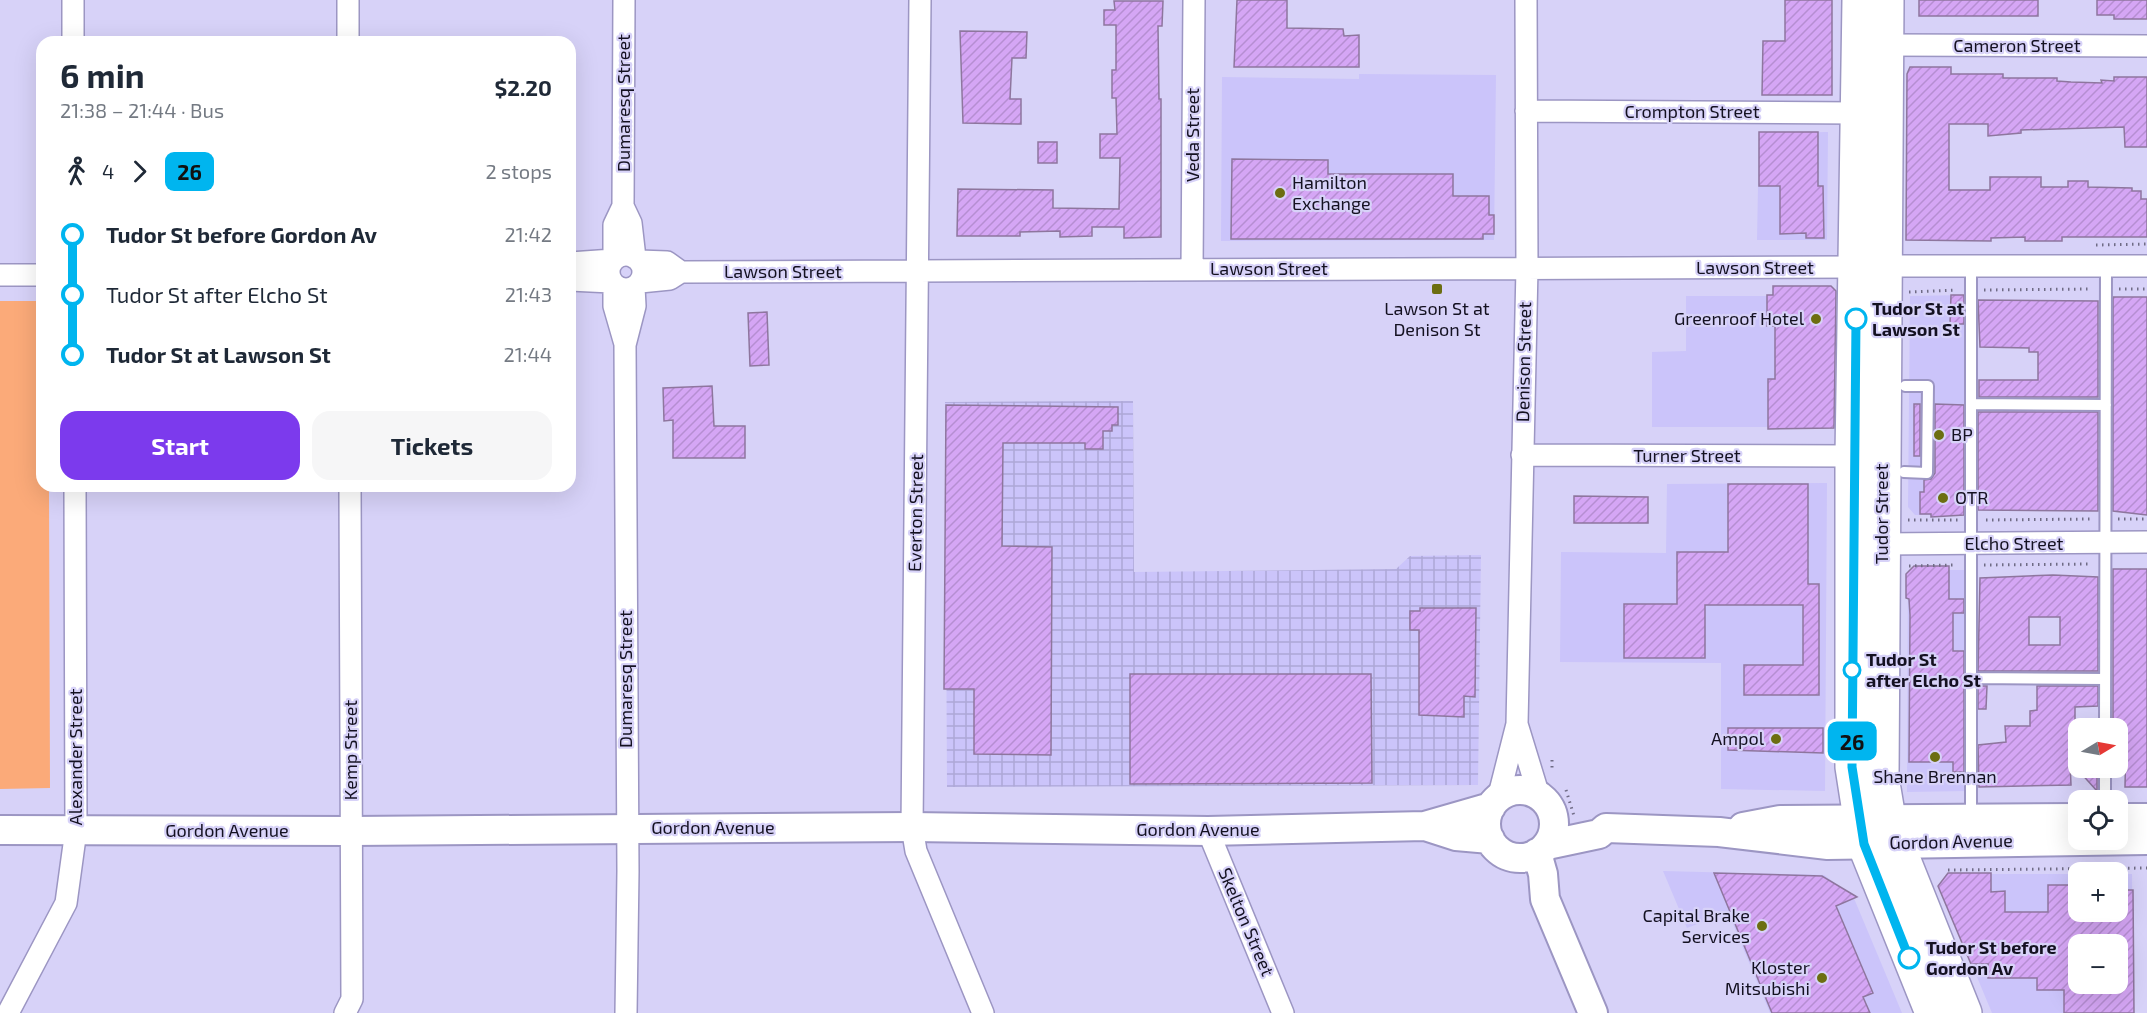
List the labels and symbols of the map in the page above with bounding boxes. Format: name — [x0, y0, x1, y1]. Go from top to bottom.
street label: Dumaresq Street — [612, 34, 634, 172]
street label: Cameron Street — [1953, 34, 2081, 56]
street label: Veda Street — [1181, 88, 1203, 182]
street label: Crompton Street — [1624, 100, 1760, 122]
place label: Hamilton Exchange — [1292, 171, 1371, 214]
marker: Hamilton Exchange — [1273, 186, 1287, 200]
street label: Lawson Street — [1696, 256, 1814, 278]
street label: Lawson Street — [1210, 257, 1328, 279]
street label: Lawson Street — [724, 260, 842, 282]
marker: Lawson St at Denison St — [1430, 282, 1444, 296]
place label: Lawson St at Denison St — [1384, 297, 1490, 340]
place label: Tudor St at Lawson St — [1872, 297, 1965, 340]
street label: Denison Street — [1511, 301, 1535, 422]
place label: Greenroof Hotel — [1674, 307, 1805, 329]
marker: Tudor St at Lawson St — [1845, 308, 1867, 330]
marker: Greenroof Hotel — [1809, 312, 1823, 326]
place label: BP — [1951, 423, 1973, 445]
marker: BP — [1932, 428, 1946, 442]
street label: Turner Street — [1633, 444, 1741, 466]
street label: Everton Street — [903, 454, 927, 572]
street label: Tudor Street — [1870, 464, 1892, 564]
place label: OTR — [1955, 486, 1988, 508]
marker: OTR — [1936, 491, 1950, 505]
street label: Elcho Street — [1965, 532, 2064, 554]
street label: Dumaresq Street — [614, 610, 636, 748]
place label: Tudor St after Elcho St — [1866, 648, 1982, 691]
marker: Tudor St after Elcho St — [1843, 661, 1861, 679]
street label: Alexander Street — [64, 688, 86, 825]
street label: Kemp Street — [339, 700, 361, 800]
north arrow — [2068, 718, 2128, 778]
line badge: 26 — [1825, 722, 1879, 760]
place label: Ampol — [1711, 727, 1765, 749]
marker: Ampol — [1769, 732, 1783, 746]
marker: Shane Brennan — [1928, 750, 1942, 764]
place label: Shane Brennan — [1873, 765, 1997, 787]
street label: Gordon Avenue — [651, 816, 775, 838]
street label: Gordon Avenue — [1136, 818, 1260, 840]
street label: Gordon Avenue — [165, 819, 289, 841]
street label: Gordon Avenue — [1889, 829, 2013, 853]
street label: Skelton Street — [1214, 864, 1280, 979]
place label: Capital Brake Services — [1642, 904, 1750, 947]
marker: Capital Brake Services — [1755, 919, 1769, 933]
place label: Tudor St before Gordon Av — [1926, 936, 2057, 979]
marker: Tudor St before Gordon Av — [1898, 947, 1920, 969]
place label: Kloster Mitsubishi — [1725, 956, 1810, 999]
marker: Kloster Mitsubishi — [1815, 971, 1829, 985]

